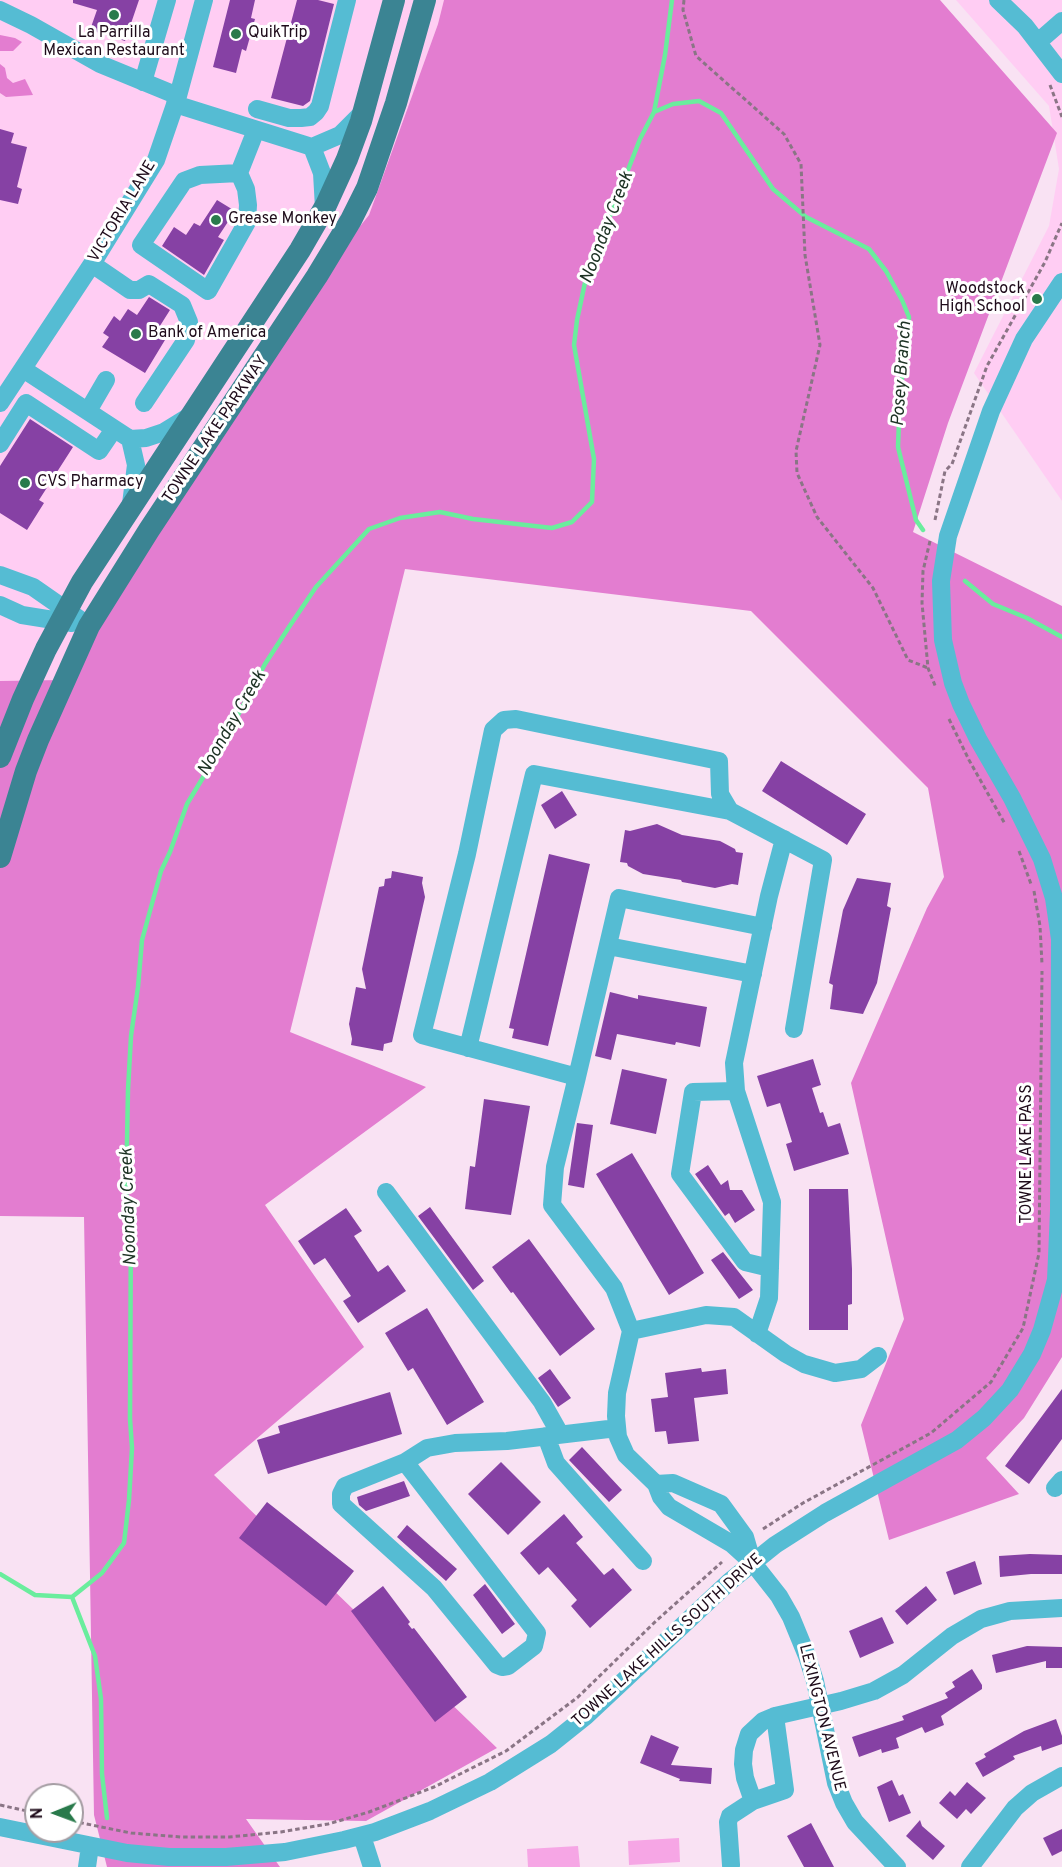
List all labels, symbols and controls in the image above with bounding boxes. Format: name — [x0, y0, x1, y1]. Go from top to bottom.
marker: La Parrilla Mexican Restaurant — [107, 8, 121, 22]
place label: La Parrilla Mexican Restaurant — [43, 24, 185, 62]
place label: QuikTrip — [248, 24, 308, 44]
marker: QuikTrip — [229, 27, 243, 41]
street label: VICTORIA LANE — [85, 158, 161, 266]
water label: Noonday Creek — [577, 169, 639, 287]
place label: Grease Monkey — [228, 210, 337, 230]
marker: Grease Monkey — [209, 213, 223, 227]
place label: Woodstock High School — [939, 280, 1025, 318]
marker: Woodstock High School — [1030, 292, 1044, 306]
water label: Posey Branch — [889, 321, 917, 427]
place label: Bank of America — [148, 324, 266, 344]
marker: Bank of America — [129, 327, 143, 341]
street label: TOWNE LAKE PARKWAY — [159, 353, 273, 507]
place label: CVS Pharmacy — [37, 473, 143, 493]
marker: CVS Pharmacy — [18, 476, 32, 490]
water label: Noonday Creek — [194, 667, 272, 781]
street label: TOWNE LAKE PASS — [1018, 1084, 1038, 1224]
water label: Noonday Creek — [117, 1147, 143, 1267]
street label: TOWNE LAKE HILLS SOUTH DRIVE — [569, 1550, 767, 1732]
street label: LEXINGTON AVENUE — [793, 1642, 849, 1794]
north arrow — [24, 1783, 84, 1843]
text: N — [28, 1807, 48, 1819]

